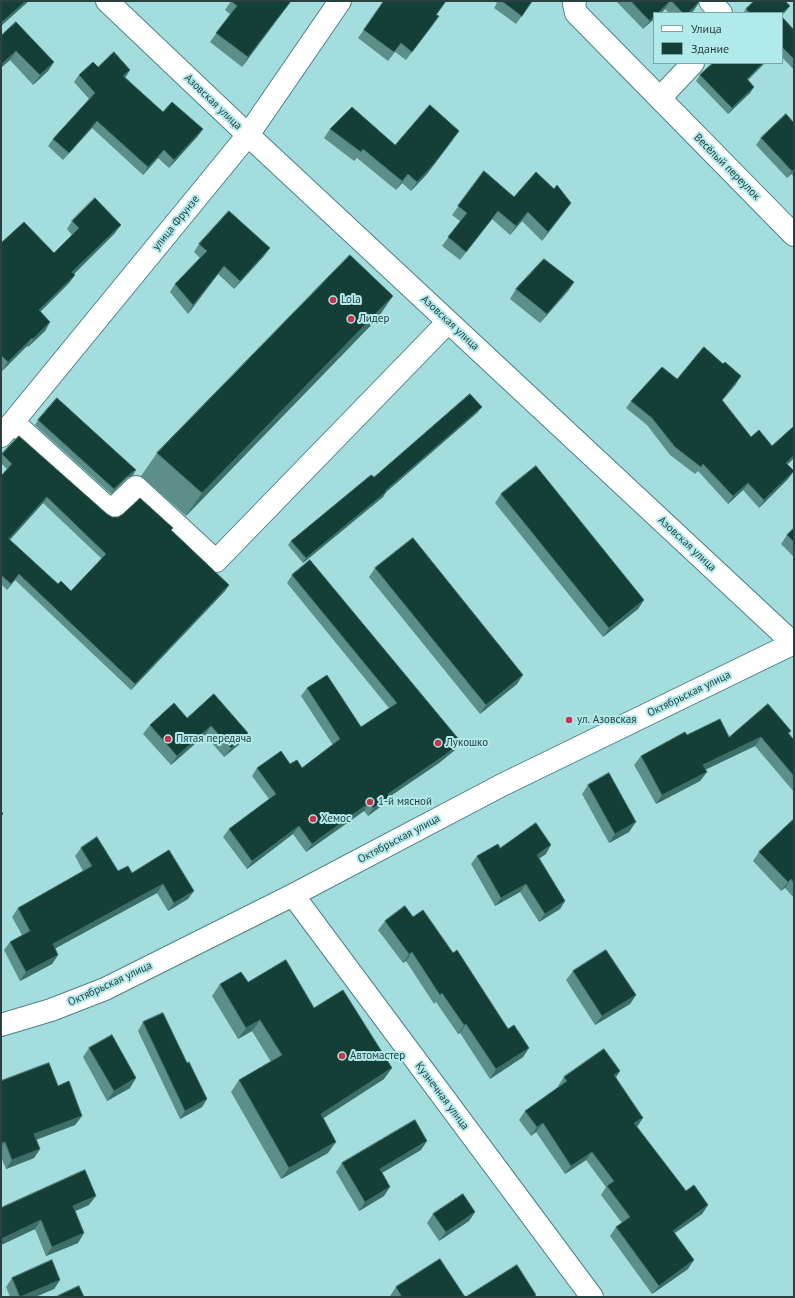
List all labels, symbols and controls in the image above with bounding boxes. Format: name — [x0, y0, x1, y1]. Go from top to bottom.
legend — [653, 12, 783, 64]
text: Улица — [691, 21, 722, 36]
text: Здание — [691, 41, 729, 56]
street label: Азовская улица — [182, 71, 244, 133]
street label: Весёлый переулок — [691, 131, 763, 203]
street label: улица Фрунзе — [150, 193, 202, 253]
place label: Lola — [341, 293, 361, 307]
street label: Азовская улица — [418, 293, 482, 353]
marker: Lola — [328, 295, 338, 305]
place label: Лидер — [359, 312, 389, 326]
marker: Лидер — [346, 314, 356, 324]
street label: Азовская улица — [655, 514, 719, 574]
street label: Октябрьская улица — [645, 668, 733, 720]
place label: ул. Азовская — [577, 713, 636, 727]
marker: ул. Азовская — [564, 715, 574, 725]
place label: Пятая передача — [176, 732, 251, 746]
marker: Пятая передача — [163, 734, 173, 744]
place label: Лукошко — [446, 736, 488, 750]
marker: Лукошко — [433, 738, 443, 748]
place label: 1-й мясной — [378, 795, 432, 809]
marker: 1-й мясной — [365, 797, 375, 807]
place label: Хемос — [321, 812, 351, 826]
street label: Октябрьская улица — [356, 812, 442, 866]
marker: Хемос — [308, 814, 318, 824]
street label: Октябрьская улица — [66, 959, 154, 1009]
place label: Автомастер — [350, 1049, 405, 1063]
marker: Автомастер — [337, 1051, 347, 1061]
street label: Кузнечная улица — [412, 1060, 472, 1132]

